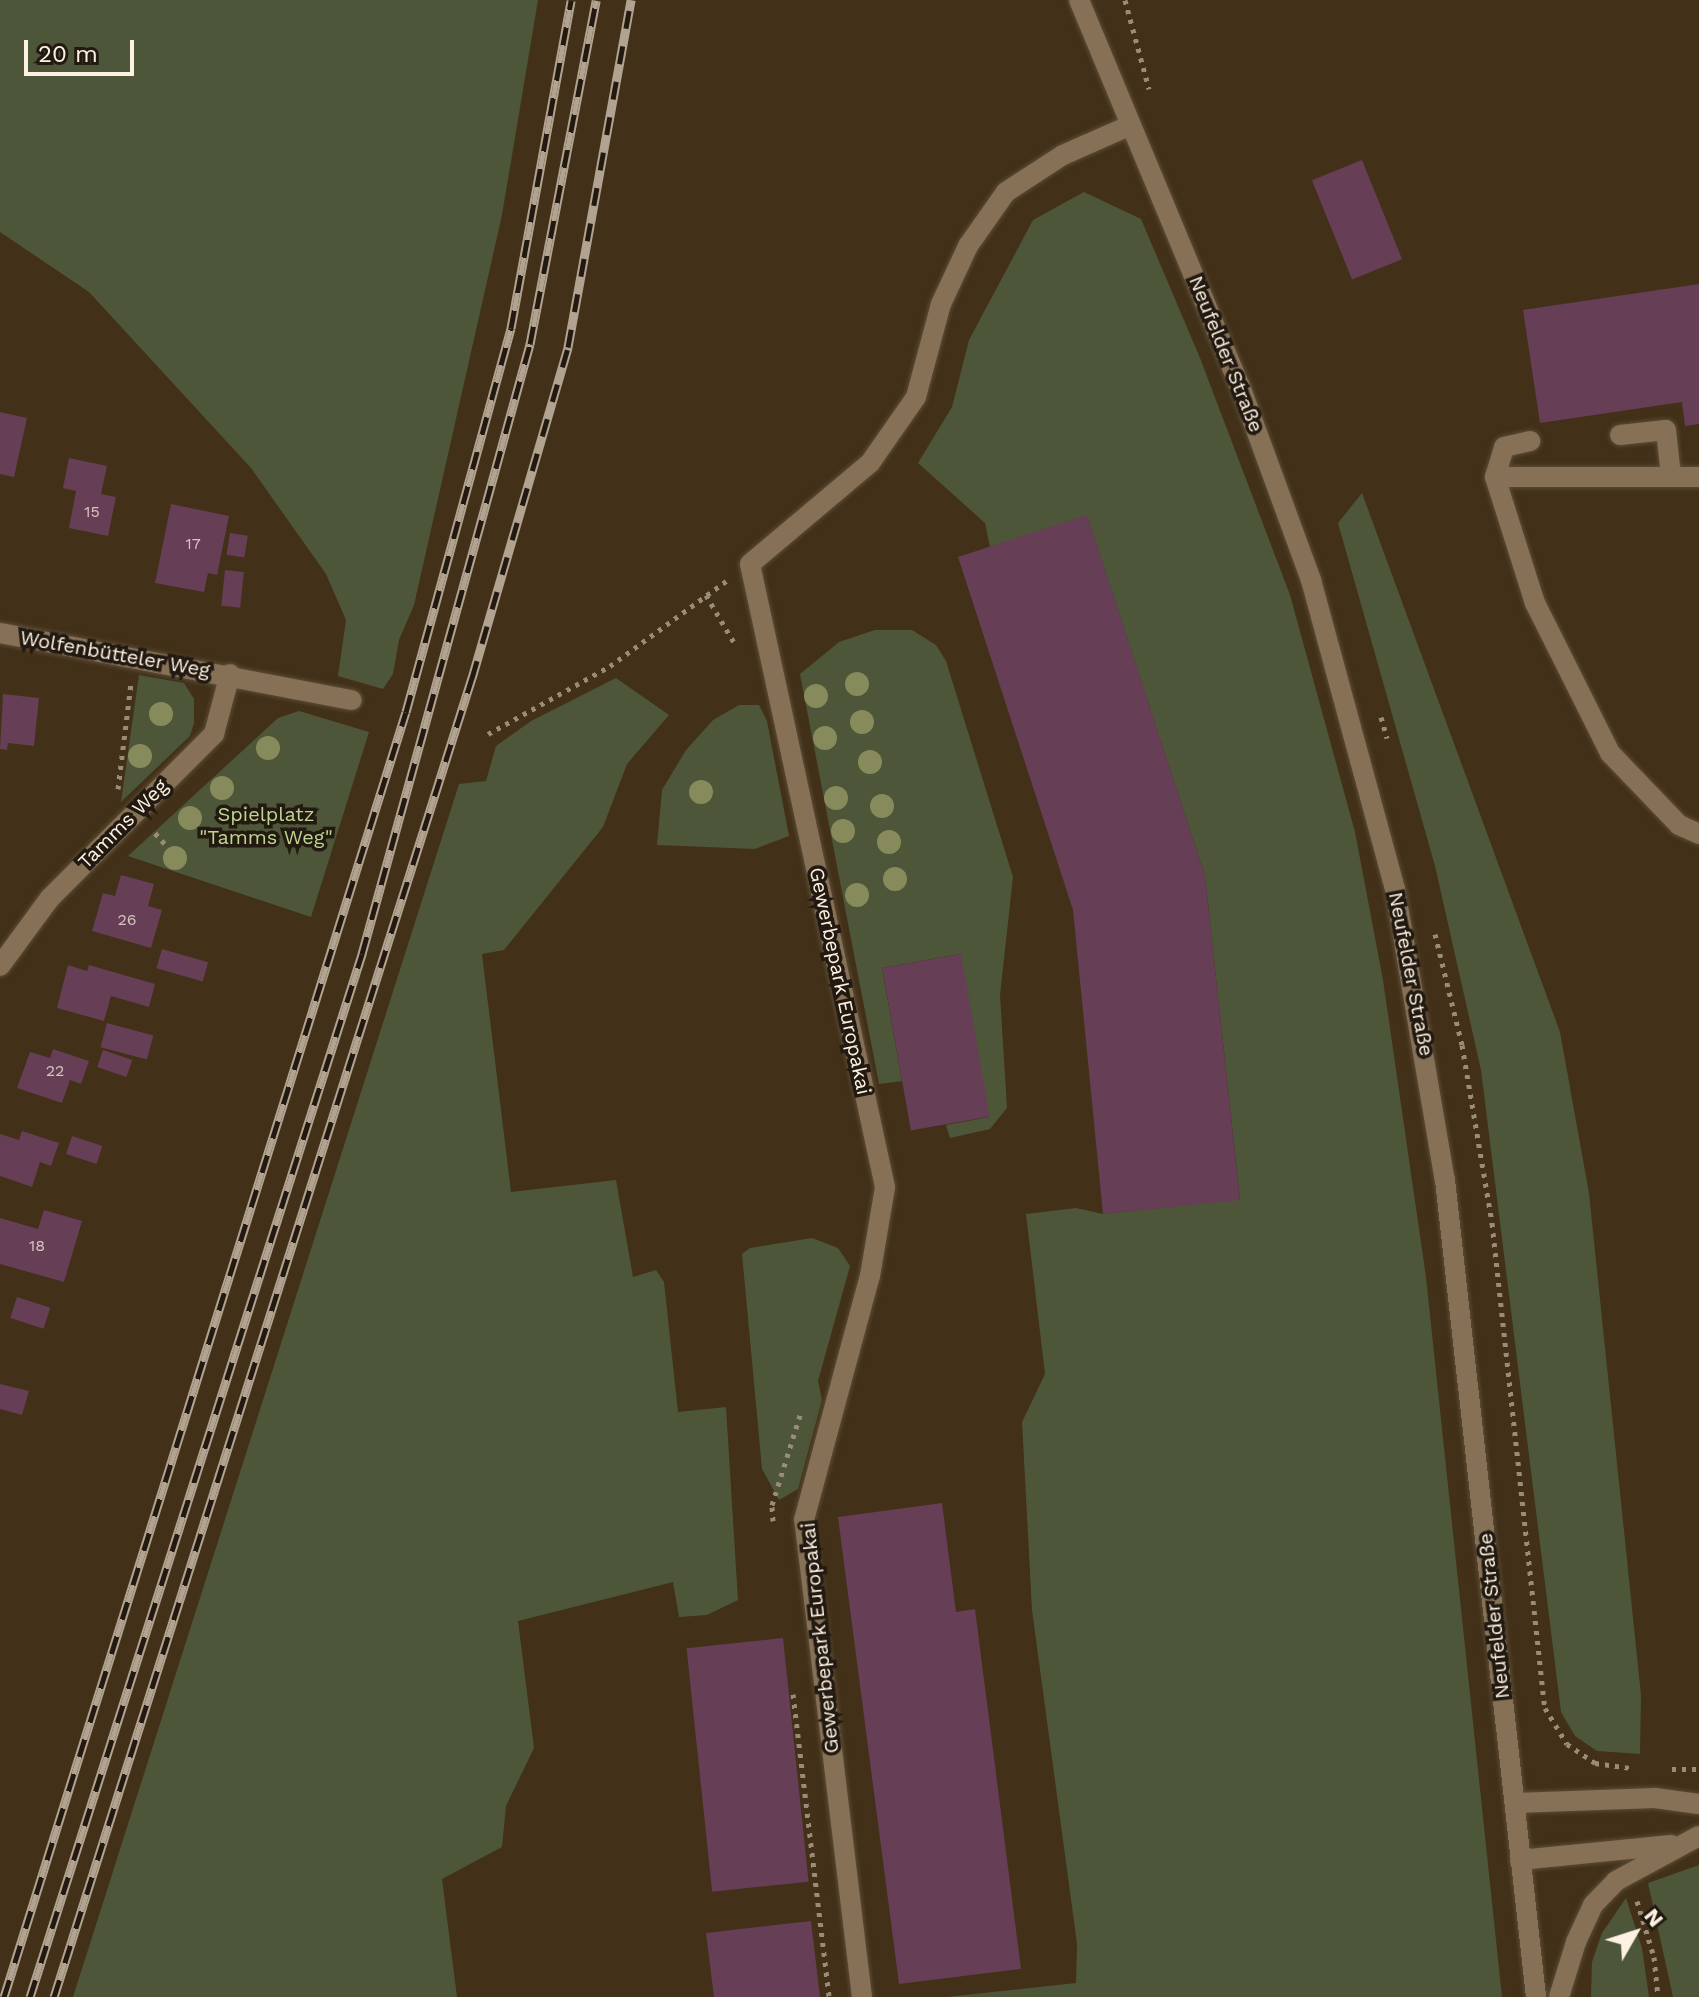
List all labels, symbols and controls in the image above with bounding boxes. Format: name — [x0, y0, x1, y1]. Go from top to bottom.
scale bar — [28, 24, 138, 74]
text: 20 m — [38, 40, 98, 68]
street label: Neufelder Straße — [1184, 272, 1268, 436]
house number: 15 — [84, 502, 100, 522]
house number: 17 — [185, 534, 201, 554]
street label: Wolfenbütteler Weg — [18, 625, 212, 683]
street label: Tamms Weg — [73, 774, 173, 874]
park label: Spielplatz "Tamms Weg" — [199, 803, 333, 850]
street label: Gewerbepark Europakai — [804, 865, 876, 1097]
street label: Neufelder Straße — [1383, 890, 1439, 1058]
house number: 26 — [117, 910, 137, 930]
house number: 22 — [46, 1061, 64, 1081]
house number: 18 — [29, 1236, 45, 1256]
street label: Gewerbepark Europakai — [796, 1521, 844, 1755]
street label: Neufelder Straße — [1473, 1532, 1515, 1700]
north arrow — [1595, 1893, 1675, 1973]
text: N — [1639, 1903, 1669, 1932]

